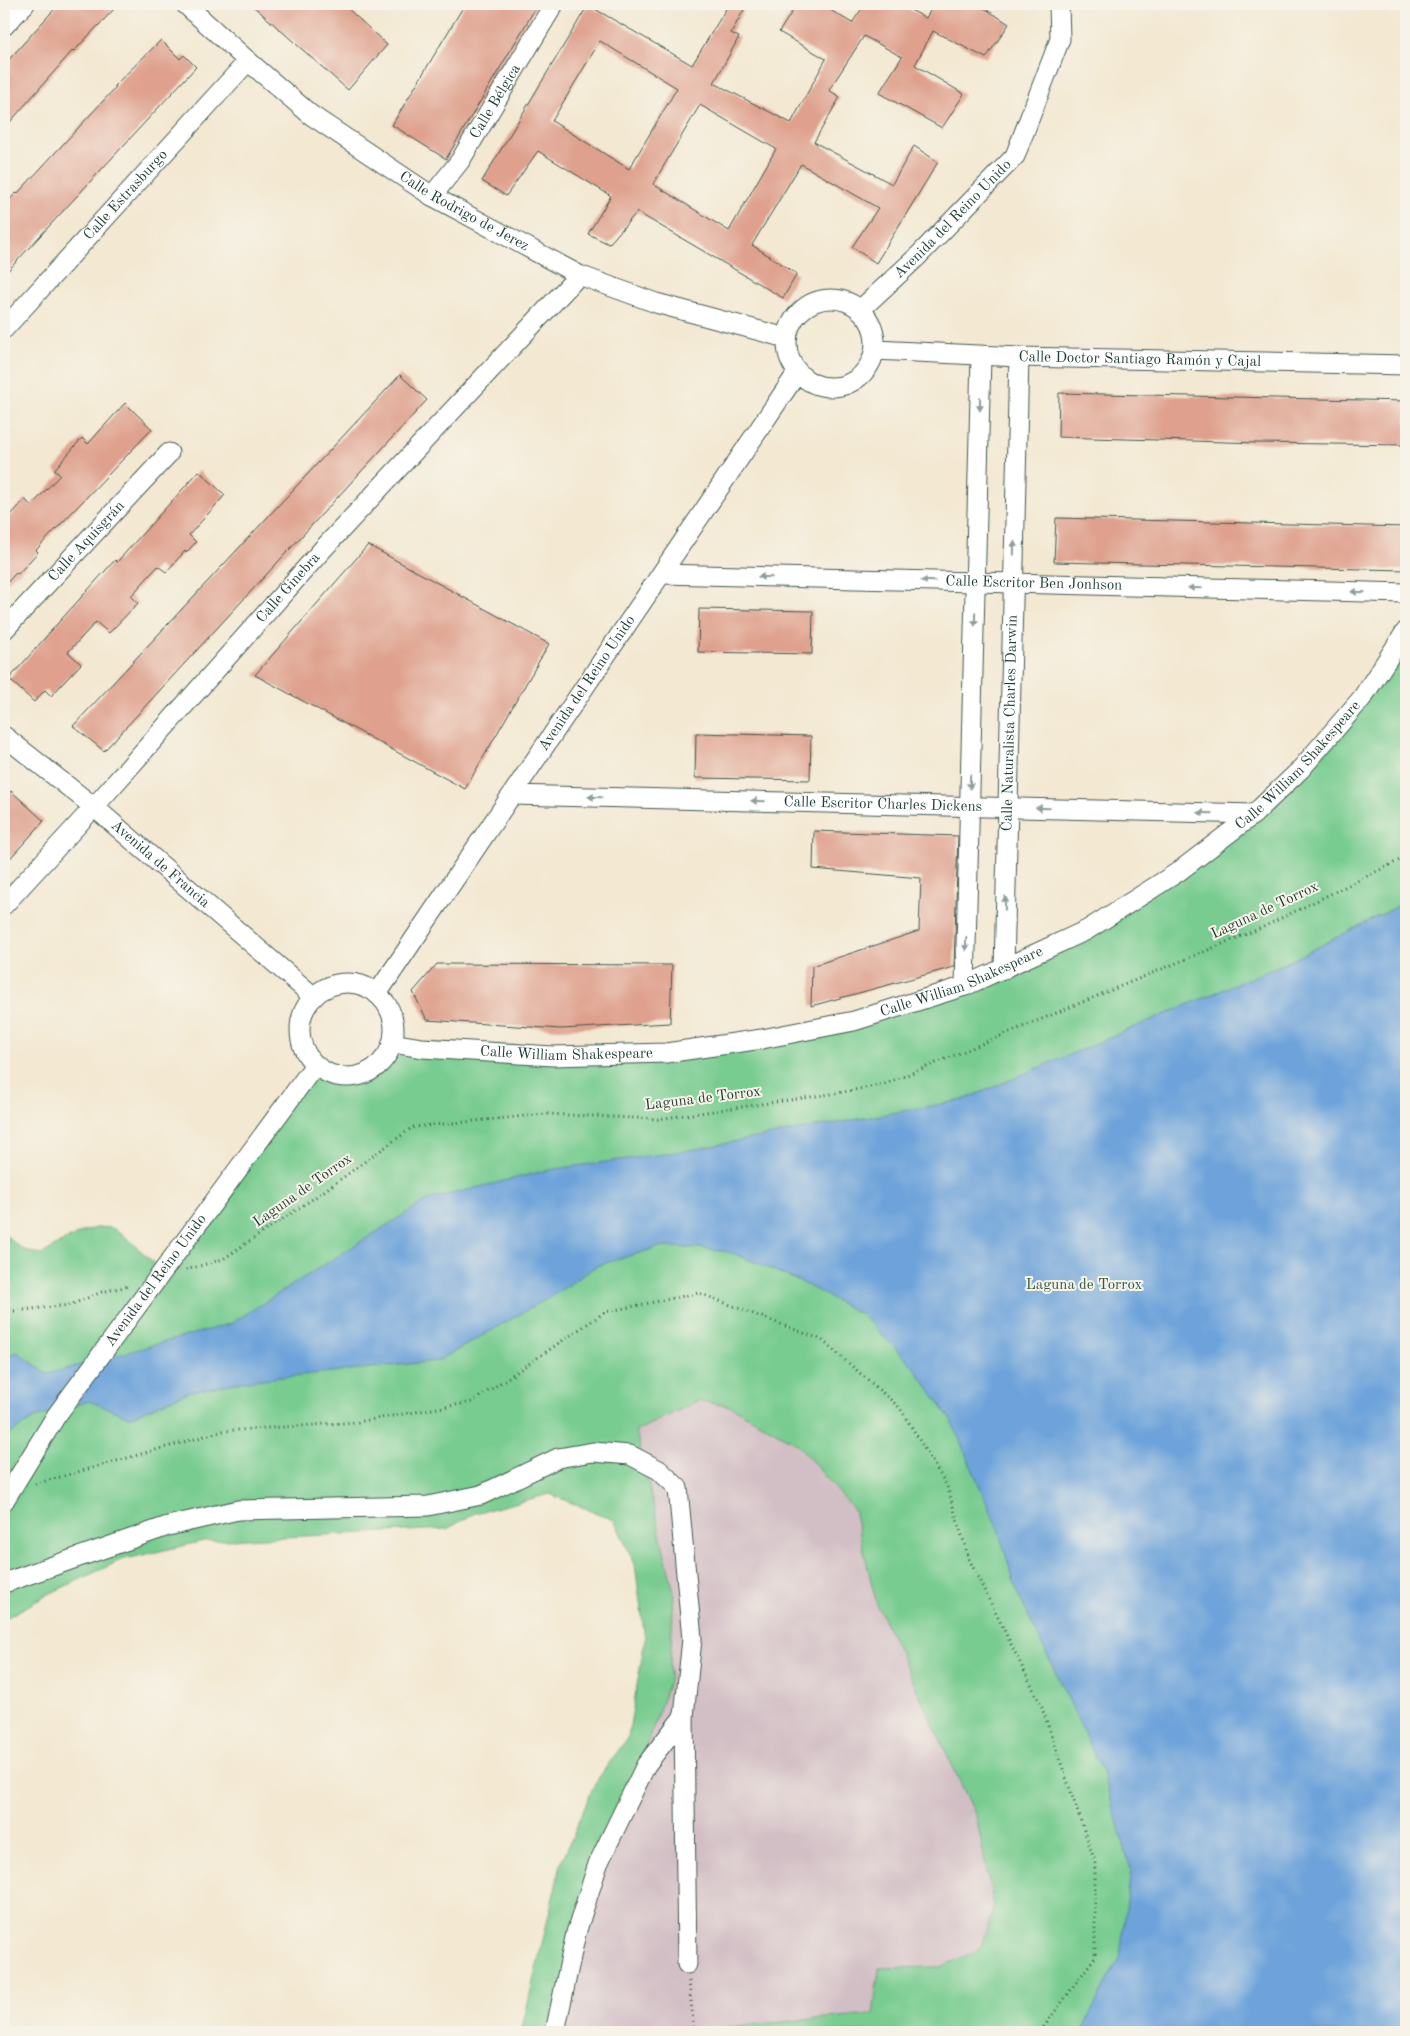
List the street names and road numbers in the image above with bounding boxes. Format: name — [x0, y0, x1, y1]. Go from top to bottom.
street label: Calle Bélgica — [467, 61, 524, 142]
street label: Calle Estrasburgo — [81, 147, 171, 243]
street label: Avenida del Reino Unido — [891, 157, 1014, 281]
street label: Calle Rodrigo de Jerez — [396, 169, 531, 254]
street label: Calle Doctor Santiago Ramón y Cajal — [1018, 349, 1261, 370]
street label: Calle Aquisgrán — [46, 498, 127, 585]
street label: Calle Ginebra — [254, 550, 324, 626]
street label: Calle Escritor Ben Jonhson — [945, 574, 1123, 593]
street label: Avenida del Reino Unido — [536, 613, 638, 754]
street label: Calle Naturalista Charles Darwin — [1000, 615, 1020, 832]
street label: Calle William Shakespeare — [1233, 698, 1363, 833]
street label: Calle Escritor Charles Dickens — [783, 794, 982, 815]
street label: Avenida de Francia — [108, 818, 213, 911]
street label: Laguna de Torrox — [1209, 879, 1321, 942]
street label: Calle William Shakespeare — [878, 944, 1045, 1020]
street label: Calle William Shakespeare — [479, 1044, 653, 1064]
street label: Laguna de Torrox — [644, 1084, 762, 1114]
street label: Laguna de Torrox — [251, 1151, 355, 1231]
street label: Avenida del Reino Unido — [102, 1212, 209, 1349]

